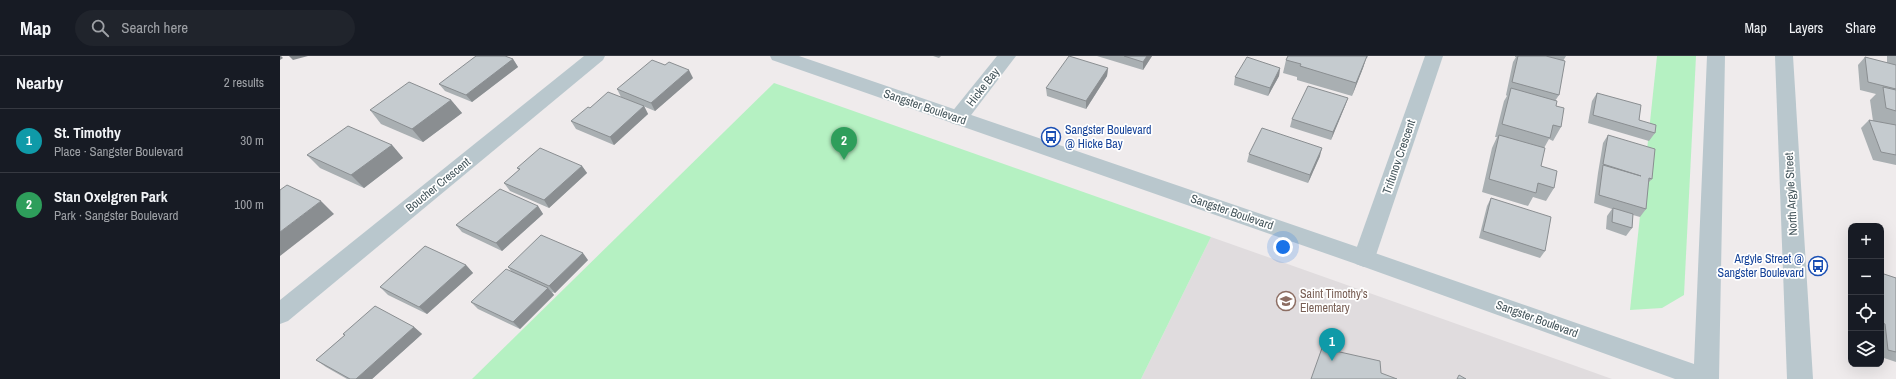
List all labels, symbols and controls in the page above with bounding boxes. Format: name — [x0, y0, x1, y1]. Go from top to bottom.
search box — [75, 10, 355, 46]
text: Map — [20, 15, 51, 41]
icon: search — [89, 17, 111, 39]
text: Search here — [121, 17, 188, 38]
text: Map — [1745, 19, 1767, 37]
text: Layers — [1789, 19, 1823, 37]
text: Share — [1845, 19, 1876, 37]
street label: Hicke Bay — [963, 64, 1003, 110]
text: Nearby — [16, 71, 63, 94]
text: 2 results — [224, 74, 264, 91]
street label: Sangster Boulevard — [882, 85, 968, 129]
street label: Trifunov Crescent — [1379, 117, 1419, 196]
text: St. Timothy — [54, 122, 121, 143]
place label: Sangster Boulevard @ Hicke Bay — [1065, 122, 1151, 152]
bus stop icon: Sangster Boulevard @ Hicke Bay — [1040, 126, 1062, 148]
pin: 2 — [831, 127, 857, 160]
text: 1 — [26, 132, 32, 149]
text: 30 m — [240, 132, 264, 149]
text: Place · Sangster Boulevard — [54, 143, 183, 160]
street label: North Argyle Street — [1781, 152, 1801, 236]
street label: Boucher Crescent — [402, 154, 474, 216]
text: Stan Oxelgren Park — [54, 186, 168, 207]
street label: Sangster Boulevard — [1189, 190, 1275, 234]
text: 2 — [26, 196, 32, 213]
text: 100 m — [234, 196, 264, 213]
text: Park · Sangster Boulevard — [54, 207, 178, 224]
map controls — [1848, 223, 1884, 367]
button: + — [1848, 223, 1884, 259]
your location — [1273, 237, 1293, 257]
place label: Argyle Street @ Sangster Boulevard — [1718, 251, 1804, 281]
bus stop icon: Argyle Street @ Sangster Boulevard — [1807, 255, 1829, 277]
button: − — [1848, 259, 1884, 295]
place label: Saint Timothy's Elementary — [1300, 286, 1368, 316]
school or university icon: Saint Timothy's Elementary — [1275, 290, 1297, 312]
button: locate — [1848, 295, 1884, 331]
street label: Sangster Boulevard — [1494, 297, 1580, 341]
pin: 1 — [1319, 328, 1345, 361]
button: layers — [1848, 331, 1884, 367]

